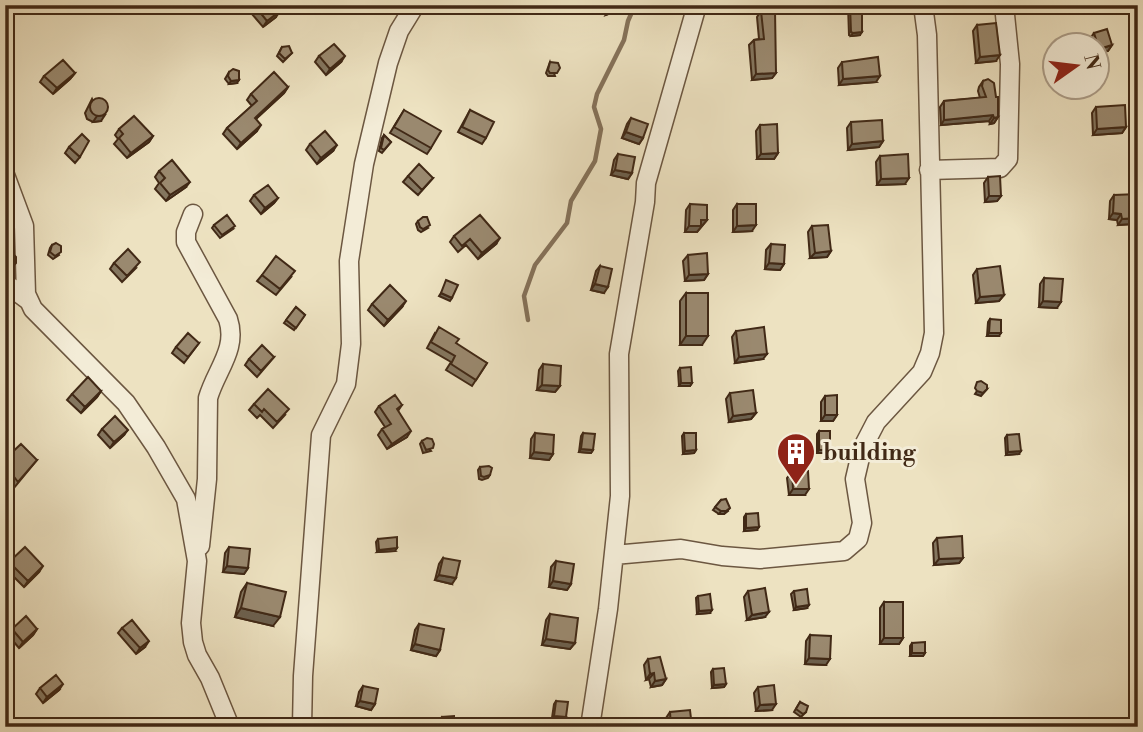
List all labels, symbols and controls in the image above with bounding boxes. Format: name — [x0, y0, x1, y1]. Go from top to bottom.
north arrow — [1042, 32, 1112, 102]
text: N — [1078, 52, 1105, 72]
building icon: building — [775, 431, 817, 486]
place label: building — [823, 439, 916, 467]

